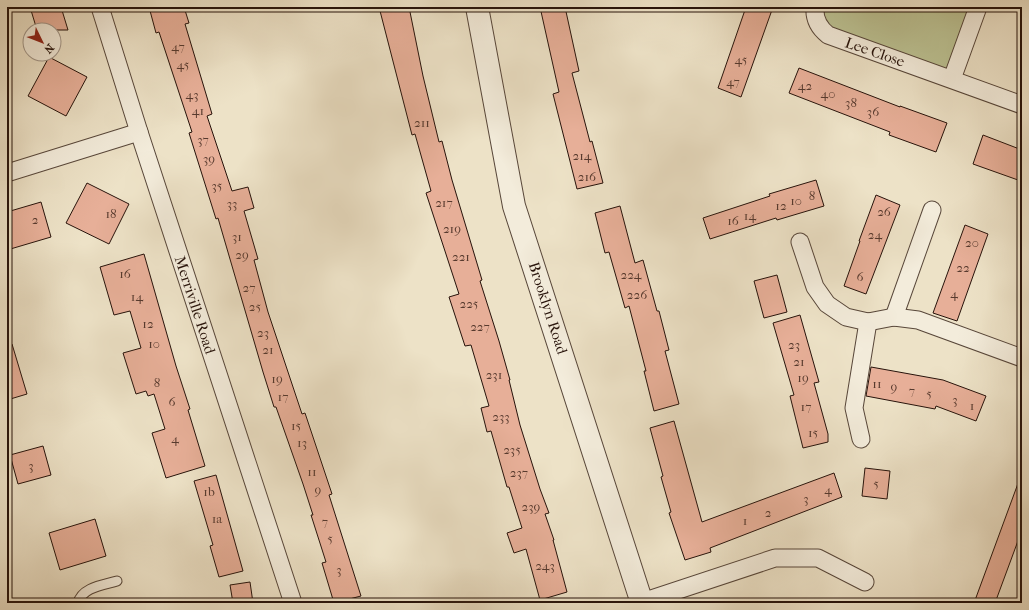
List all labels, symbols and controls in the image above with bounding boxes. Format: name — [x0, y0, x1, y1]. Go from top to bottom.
north arrow — [22, 22, 62, 62]
street label: Lee Close — [843, 33, 908, 71]
house number: 47 — [171, 39, 185, 54]
text: N — [41, 41, 57, 56]
house number: 45 — [735, 52, 748, 67]
house number: 45 — [177, 57, 190, 72]
house number: 47 — [726, 74, 740, 89]
house number: 42 — [798, 78, 812, 93]
house number: 40 — [821, 86, 835, 101]
house number: 43 — [185, 87, 199, 102]
house number: 38 — [845, 95, 857, 110]
house number: 41 — [192, 103, 204, 118]
house number: 36 — [867, 104, 880, 119]
house number: 211 — [414, 115, 430, 130]
house number: 37 — [197, 132, 209, 147]
house number: 214 — [573, 148, 592, 163]
house number: 39 — [203, 151, 215, 166]
house number: 216 — [578, 169, 597, 184]
house number: 35 — [212, 178, 223, 193]
house number: 8 — [809, 188, 815, 203]
house number: 10 — [790, 193, 802, 208]
house number: 217 — [435, 195, 453, 210]
house number: 33 — [227, 196, 237, 211]
house number: 12 — [775, 198, 787, 213]
house number: 26 — [877, 204, 892, 219]
house number: 18 — [105, 206, 117, 221]
house number: 14 — [744, 208, 756, 223]
house number: 2 — [32, 212, 39, 227]
house number: 16 — [727, 213, 740, 228]
house number: 219 — [443, 221, 461, 236]
house number: 24 — [868, 227, 883, 242]
house number: 31 — [232, 229, 242, 244]
house number: 20 — [965, 235, 979, 250]
house number: 29 — [235, 247, 249, 262]
house number: 221 — [452, 249, 470, 264]
street label: Merriville Road — [171, 254, 220, 357]
street label: Brooklyn Road — [525, 260, 572, 357]
house number: 22 — [956, 260, 970, 275]
house number: 16 — [119, 266, 132, 281]
house number: 224 — [620, 267, 642, 282]
house number: 6 — [856, 269, 864, 284]
house number: 27 — [243, 280, 255, 295]
house number: 4 — [950, 286, 958, 301]
house number: 226 — [627, 287, 648, 302]
house number: 14 — [131, 289, 143, 304]
house number: 225 — [460, 296, 479, 311]
house number: 25 — [249, 299, 262, 314]
house number: 12 — [142, 316, 154, 331]
house number: 227 — [470, 319, 490, 334]
house number: 23 — [257, 325, 269, 340]
house number: 10 — [148, 336, 160, 351]
house number: 23 — [788, 337, 800, 352]
house number: 21 — [262, 342, 274, 357]
house number: 21 — [793, 354, 805, 369]
house number: 231 — [486, 367, 502, 382]
house number: 19 — [797, 370, 809, 385]
house number: 19 — [271, 371, 283, 386]
house number: 8 — [154, 375, 160, 390]
house number: 11 — [872, 376, 882, 391]
house number: 9 — [891, 379, 898, 394]
house number: 7 — [909, 383, 915, 398]
house number: 5 — [926, 386, 932, 401]
house number: 17 — [278, 389, 288, 404]
house number: 3 — [952, 392, 958, 407]
house number: 6 — [168, 394, 176, 409]
house number: 1 — [970, 398, 974, 413]
house number: 17 — [801, 399, 811, 414]
house number: 233 — [492, 409, 510, 424]
house number: 15 — [291, 418, 301, 433]
house number: 15 — [808, 425, 818, 440]
house number: 4 — [171, 431, 179, 446]
house number: 13 — [297, 435, 307, 450]
house number: 235 — [503, 442, 521, 457]
house number: 3 — [28, 458, 34, 473]
house number: 11 — [307, 464, 317, 479]
house number: 237 — [510, 465, 528, 480]
house number: 5 — [873, 476, 879, 491]
house number: 9 — [315, 482, 322, 497]
house number: 4 — [824, 482, 832, 497]
house number: 1b — [203, 484, 215, 499]
house number: 3 — [803, 491, 809, 506]
house number: 239 — [522, 499, 541, 514]
house number: 2 — [765, 505, 772, 520]
house number: 1a — [212, 511, 223, 526]
house number: 1 — [743, 513, 747, 528]
house number: 7 — [322, 514, 328, 529]
house number: 5 — [327, 531, 333, 546]
house number: 243 — [535, 558, 555, 573]
house number: 3 — [336, 562, 342, 577]

